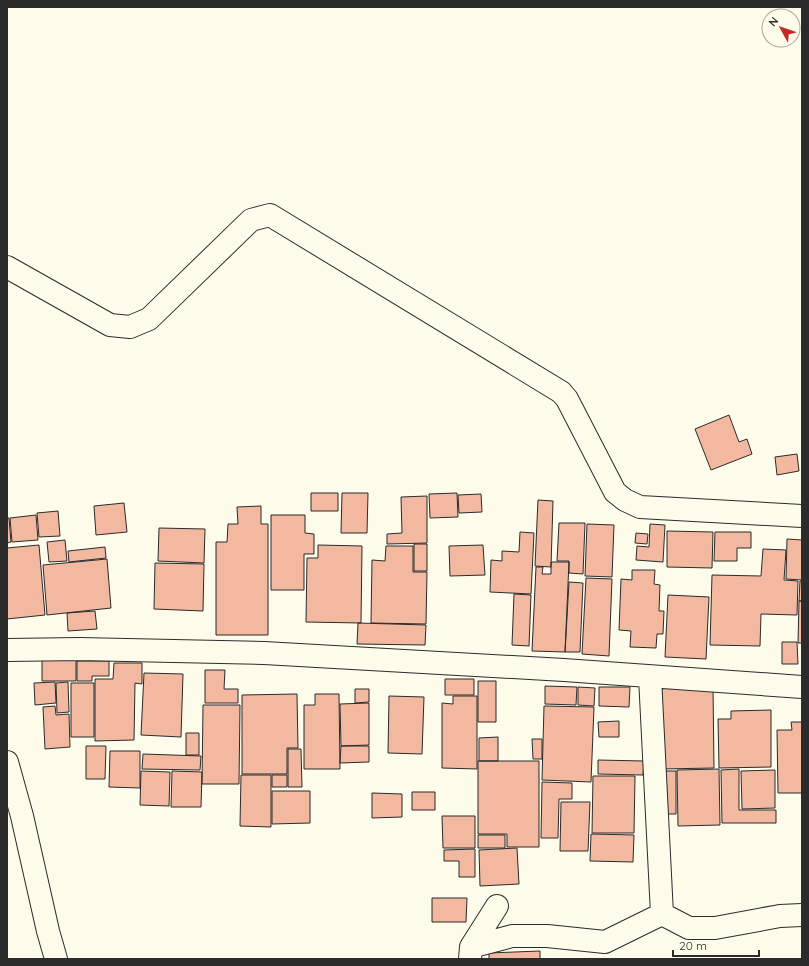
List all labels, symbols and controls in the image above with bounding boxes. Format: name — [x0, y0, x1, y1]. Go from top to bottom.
north arrow — [761, 8, 801, 48]
text: N — [765, 14, 781, 29]
scale bar — [673, 932, 759, 958]
text: 20 m — [679, 938, 707, 953]

